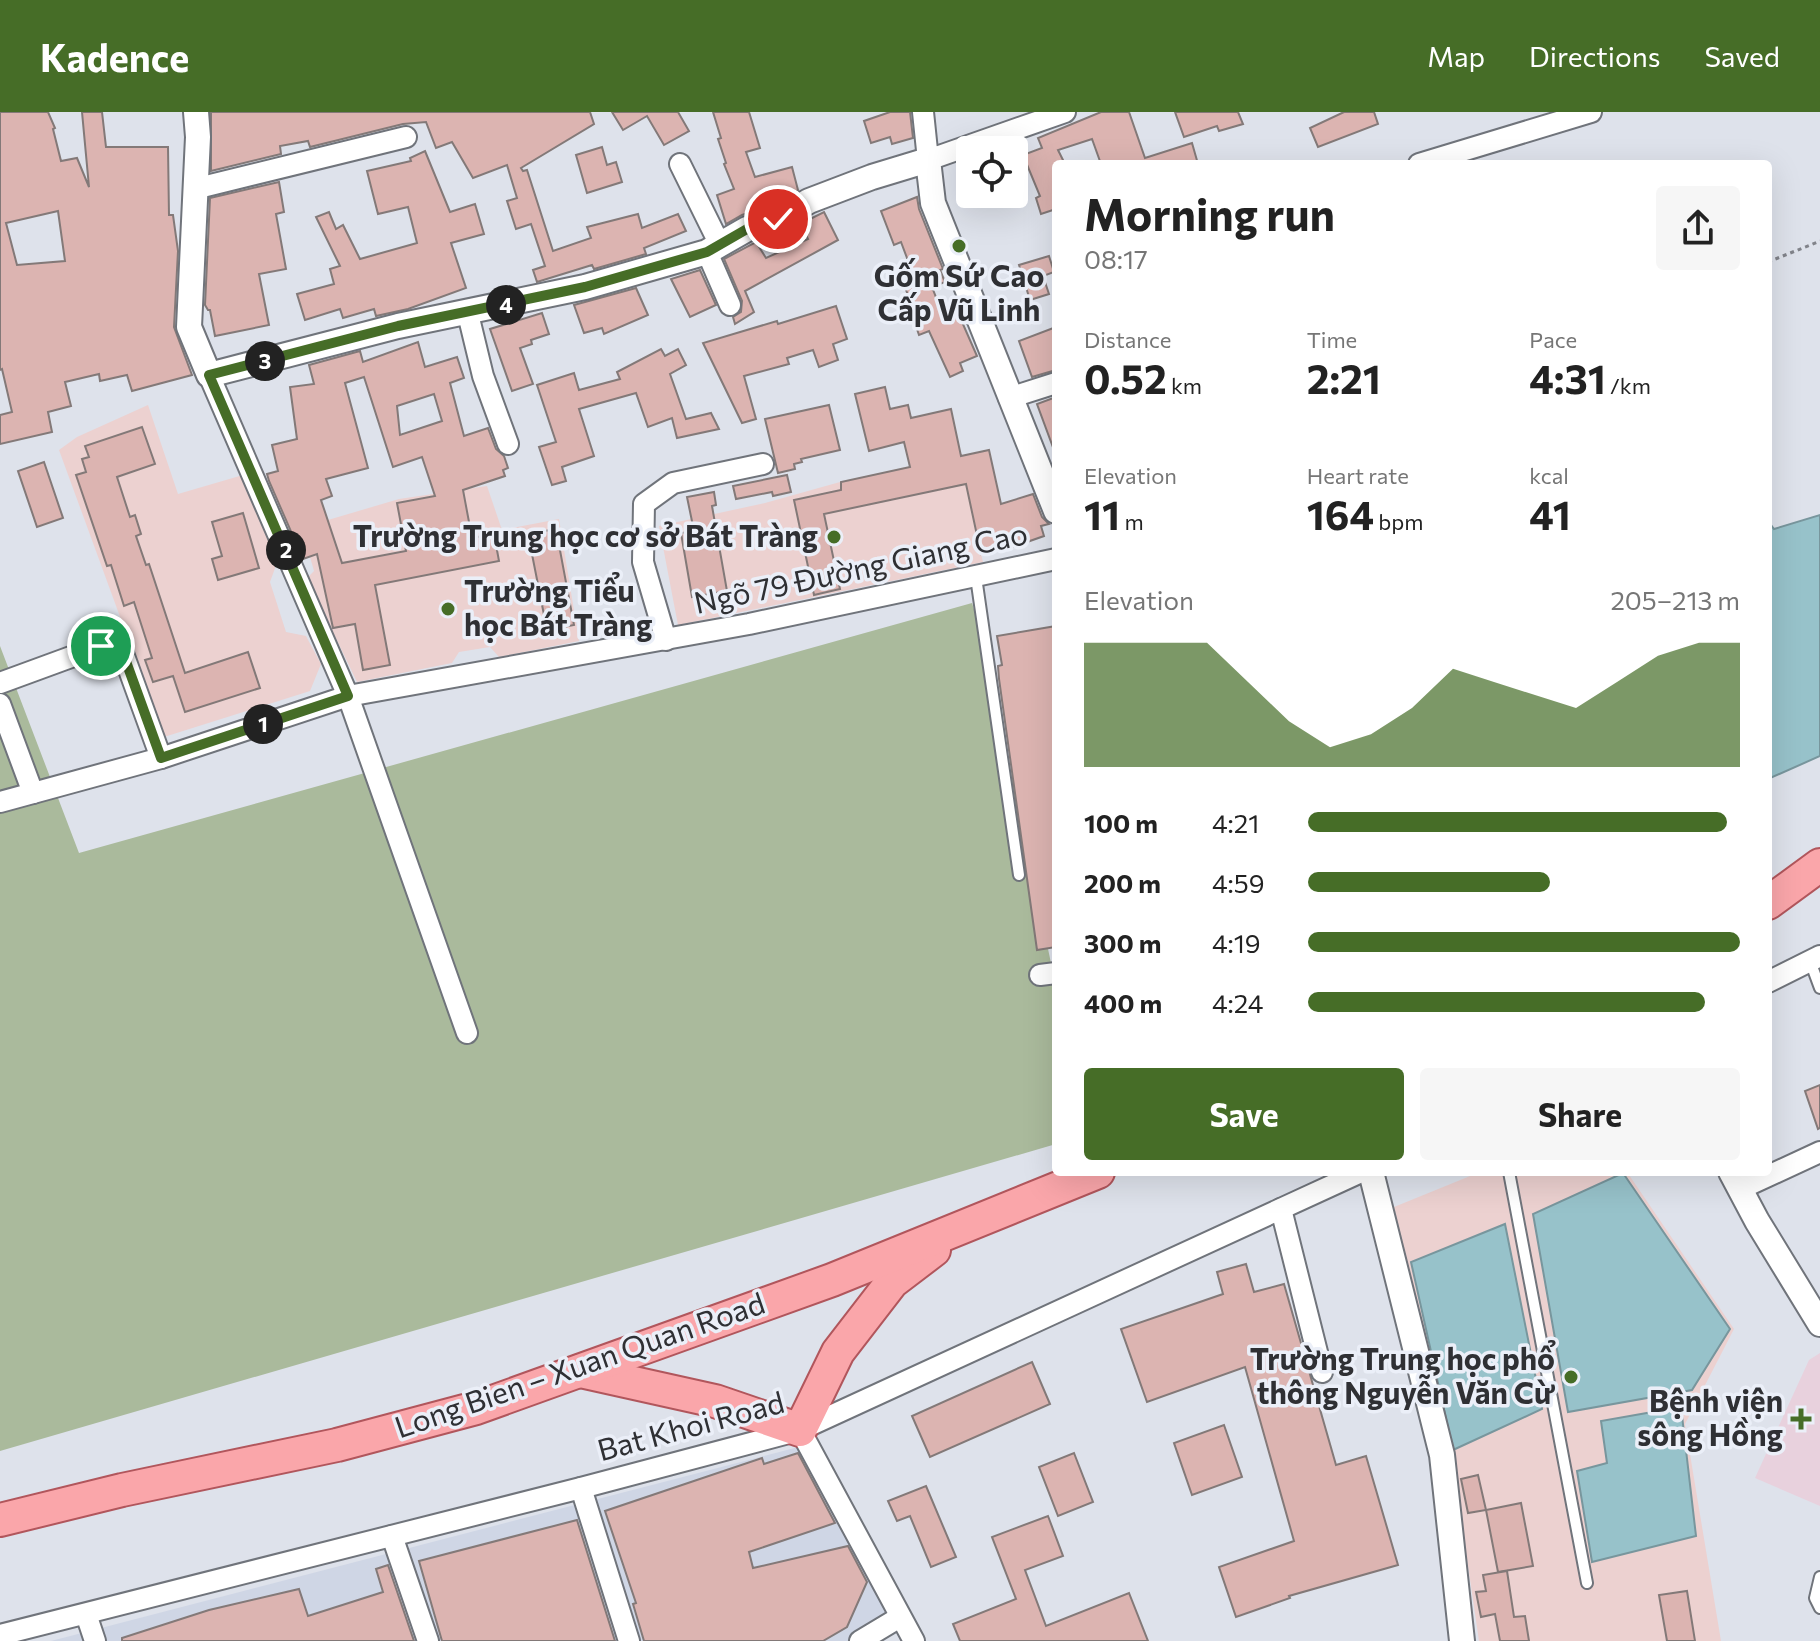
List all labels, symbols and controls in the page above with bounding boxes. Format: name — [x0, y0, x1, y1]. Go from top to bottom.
text: Kadence — [40, 33, 189, 80]
text: Map — [1427, 39, 1485, 73]
text: Directions — [1529, 39, 1660, 73]
text: Saved — [1704, 39, 1780, 73]
map controls — [956, 136, 1028, 208]
button: locate — [956, 136, 1028, 208]
pin — [744, 185, 812, 253]
text: Morning run — [1084, 186, 1335, 240]
button: share — [1656, 186, 1740, 270]
icon: check — [756, 197, 800, 241]
marker: Gốm Sứ Cao Cấp Vũ Linh — [950, 237, 968, 255]
text: 08:17 — [1084, 243, 1148, 274]
place label: Gốm Sứ Cao Cấp Vũ Linh — [874, 256, 1044, 327]
pin: 4 — [486, 285, 526, 325]
text: 4 — [499, 291, 513, 318]
text: Distance — [1084, 326, 1171, 353]
text: Time — [1307, 326, 1357, 353]
text: Pace — [1529, 326, 1577, 353]
pin: 3 — [245, 341, 285, 381]
text: 3 — [259, 347, 271, 374]
text: 0.52 — [1084, 353, 1167, 402]
text: 2:21 — [1307, 353, 1381, 402]
text: 4:31 — [1529, 353, 1606, 402]
text: km — [1167, 372, 1202, 399]
text: /km — [1606, 372, 1651, 399]
text: Elevation — [1084, 462, 1177, 489]
text: Heart rate — [1307, 462, 1409, 489]
text: kcal — [1529, 462, 1569, 489]
text: 11 — [1084, 489, 1120, 538]
text: 164 — [1307, 489, 1374, 538]
text: 41 — [1529, 489, 1571, 538]
text: m — [1120, 508, 1144, 535]
text: bpm — [1374, 508, 1423, 535]
street label: Ngõ 79 Đường Giang Cao — [690, 513, 1031, 620]
place label: Trường Trung học cơ sở Bát Tràng — [353, 516, 818, 554]
marker: Trường Trung học cơ sở Bát Tràng — [825, 528, 843, 546]
pin: 2 — [266, 530, 306, 570]
text: 2 — [280, 536, 292, 563]
place label: Trường Tiểu học Bát Tràng — [464, 571, 653, 643]
text: Elevation — [1084, 584, 1194, 615]
text: 205–213 m — [1610, 584, 1740, 615]
marker: Trường Tiểu học Bát Tràng — [439, 600, 457, 618]
pin — [67, 612, 135, 680]
icon: arrive — [79, 624, 123, 668]
pin: 1 — [243, 704, 283, 744]
text: 1 — [258, 710, 268, 737]
text: 100 m — [1084, 807, 1158, 838]
text: 4:21 — [1212, 807, 1259, 838]
text: 200 m — [1084, 867, 1161, 898]
text: 4:59 — [1212, 867, 1264, 898]
text: 300 m — [1084, 927, 1161, 958]
text: 4:19 — [1212, 927, 1261, 958]
text: 400 m — [1084, 987, 1162, 1018]
text: 4:24 — [1212, 987, 1263, 1018]
button: Save — [1084, 1068, 1404, 1160]
button: Share — [1420, 1068, 1740, 1160]
street label: Long Bien – Xuan Quan Road — [389, 1283, 769, 1444]
place label: Trường Trung học phổ thông Nguyễn Văn Cừ — [1250, 1339, 1556, 1410]
marker: Trường Trung học phổ thông Nguyễn Văn Cừ — [1562, 1368, 1580, 1386]
place label: Bệnh viện sông Hồng — [1637, 1381, 1783, 1452]
street label: Bat Khoi Road — [593, 1382, 788, 1467]
marker: Bệnh viện sông Hồng — [1790, 1408, 1812, 1430]

